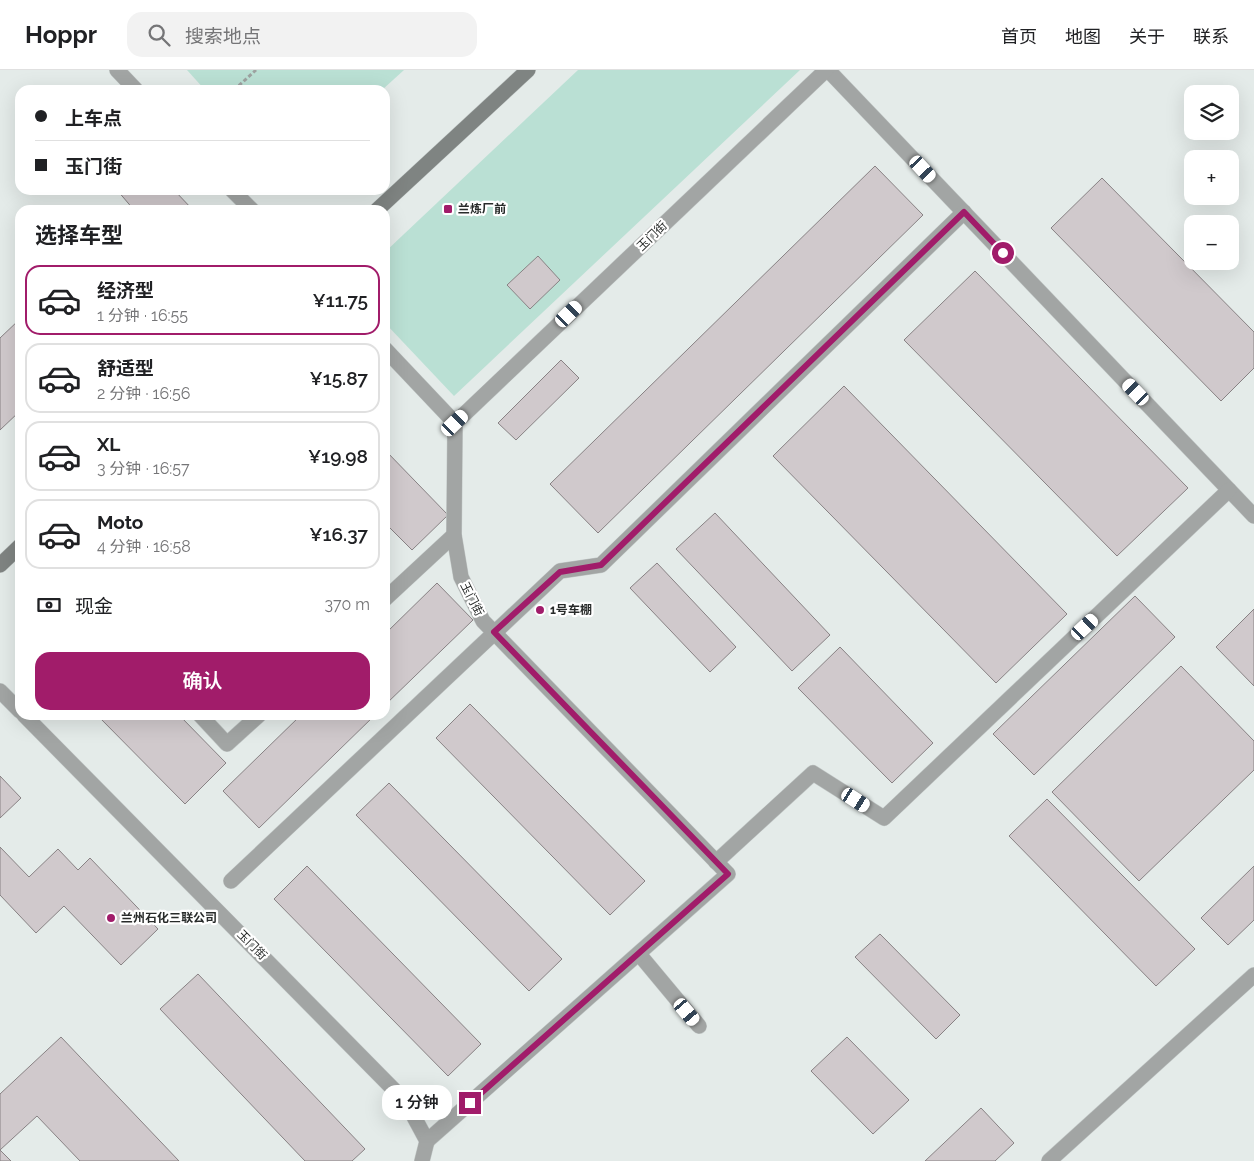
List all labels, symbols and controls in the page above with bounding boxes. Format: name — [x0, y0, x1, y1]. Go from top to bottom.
search box — [127, 12, 477, 57]
text: Hoppr — [25, 20, 97, 49]
icon: search — [145, 21, 173, 49]
text: 搜索地点 — [185, 25, 261, 47]
text: 首页 — [1001, 26, 1037, 47]
text: 地图 — [1065, 26, 1101, 47]
text: 关于 — [1129, 26, 1165, 47]
text: 联系 — [1193, 26, 1229, 47]
map controls — [1184, 85, 1239, 270]
button: layers — [1184, 85, 1239, 140]
text: 上车点 — [65, 107, 122, 129]
button: + — [1184, 150, 1239, 205]
car — [907, 153, 938, 185]
text: 玉门街 — [65, 155, 122, 177]
place label: 兰炼厂前 — [458, 202, 506, 216]
marker: 兰炼厂前 — [442, 203, 454, 215]
button: − — [1184, 215, 1239, 270]
street label: 玉门街 — [634, 218, 670, 254]
text: 选择车型 — [35, 222, 123, 248]
route start — [992, 242, 1014, 264]
icon: car — [37, 278, 82, 323]
text: 经济型 — [97, 279, 154, 301]
text: ¥11.75 — [313, 289, 368, 311]
car — [552, 298, 585, 330]
text: 1 分钟 · 16:55 — [97, 306, 188, 325]
icon: car — [37, 356, 82, 401]
text: 舒适型 — [97, 357, 154, 379]
text: ¥15.87 — [309, 367, 368, 389]
car — [1120, 376, 1151, 408]
text: 2 分钟 · 16:56 — [97, 384, 190, 403]
car — [438, 407, 471, 439]
text: XL — [97, 433, 120, 455]
icon: car — [37, 434, 82, 479]
text: ¥19.98 — [308, 445, 368, 467]
text: 3 分钟 · 16:57 — [97, 459, 190, 478]
text: Moto — [97, 511, 143, 533]
icon: car — [37, 512, 82, 557]
text: ¥16.37 — [309, 523, 368, 545]
text: 4 分钟 · 16:58 — [97, 537, 191, 556]
street label: 玉门街 — [458, 580, 486, 618]
icon: cash — [35, 591, 63, 619]
text: 现金 — [75, 595, 113, 617]
text: 370 m — [324, 595, 370, 614]
place label: 1号车棚 — [550, 603, 592, 617]
marker: 1号车棚 — [534, 604, 546, 616]
car — [1068, 611, 1101, 643]
button: 确认 — [35, 652, 370, 710]
car — [839, 786, 872, 814]
place label: 兰州石化三联公司 — [121, 911, 217, 925]
marker: 兰州石化三联公司 — [105, 912, 117, 924]
street label: 玉门街 — [234, 927, 270, 963]
car — [671, 996, 702, 1028]
callout: 1 分钟 — [382, 1086, 452, 1120]
route end — [459, 1092, 481, 1114]
text: 1 分钟 — [395, 1093, 439, 1112]

